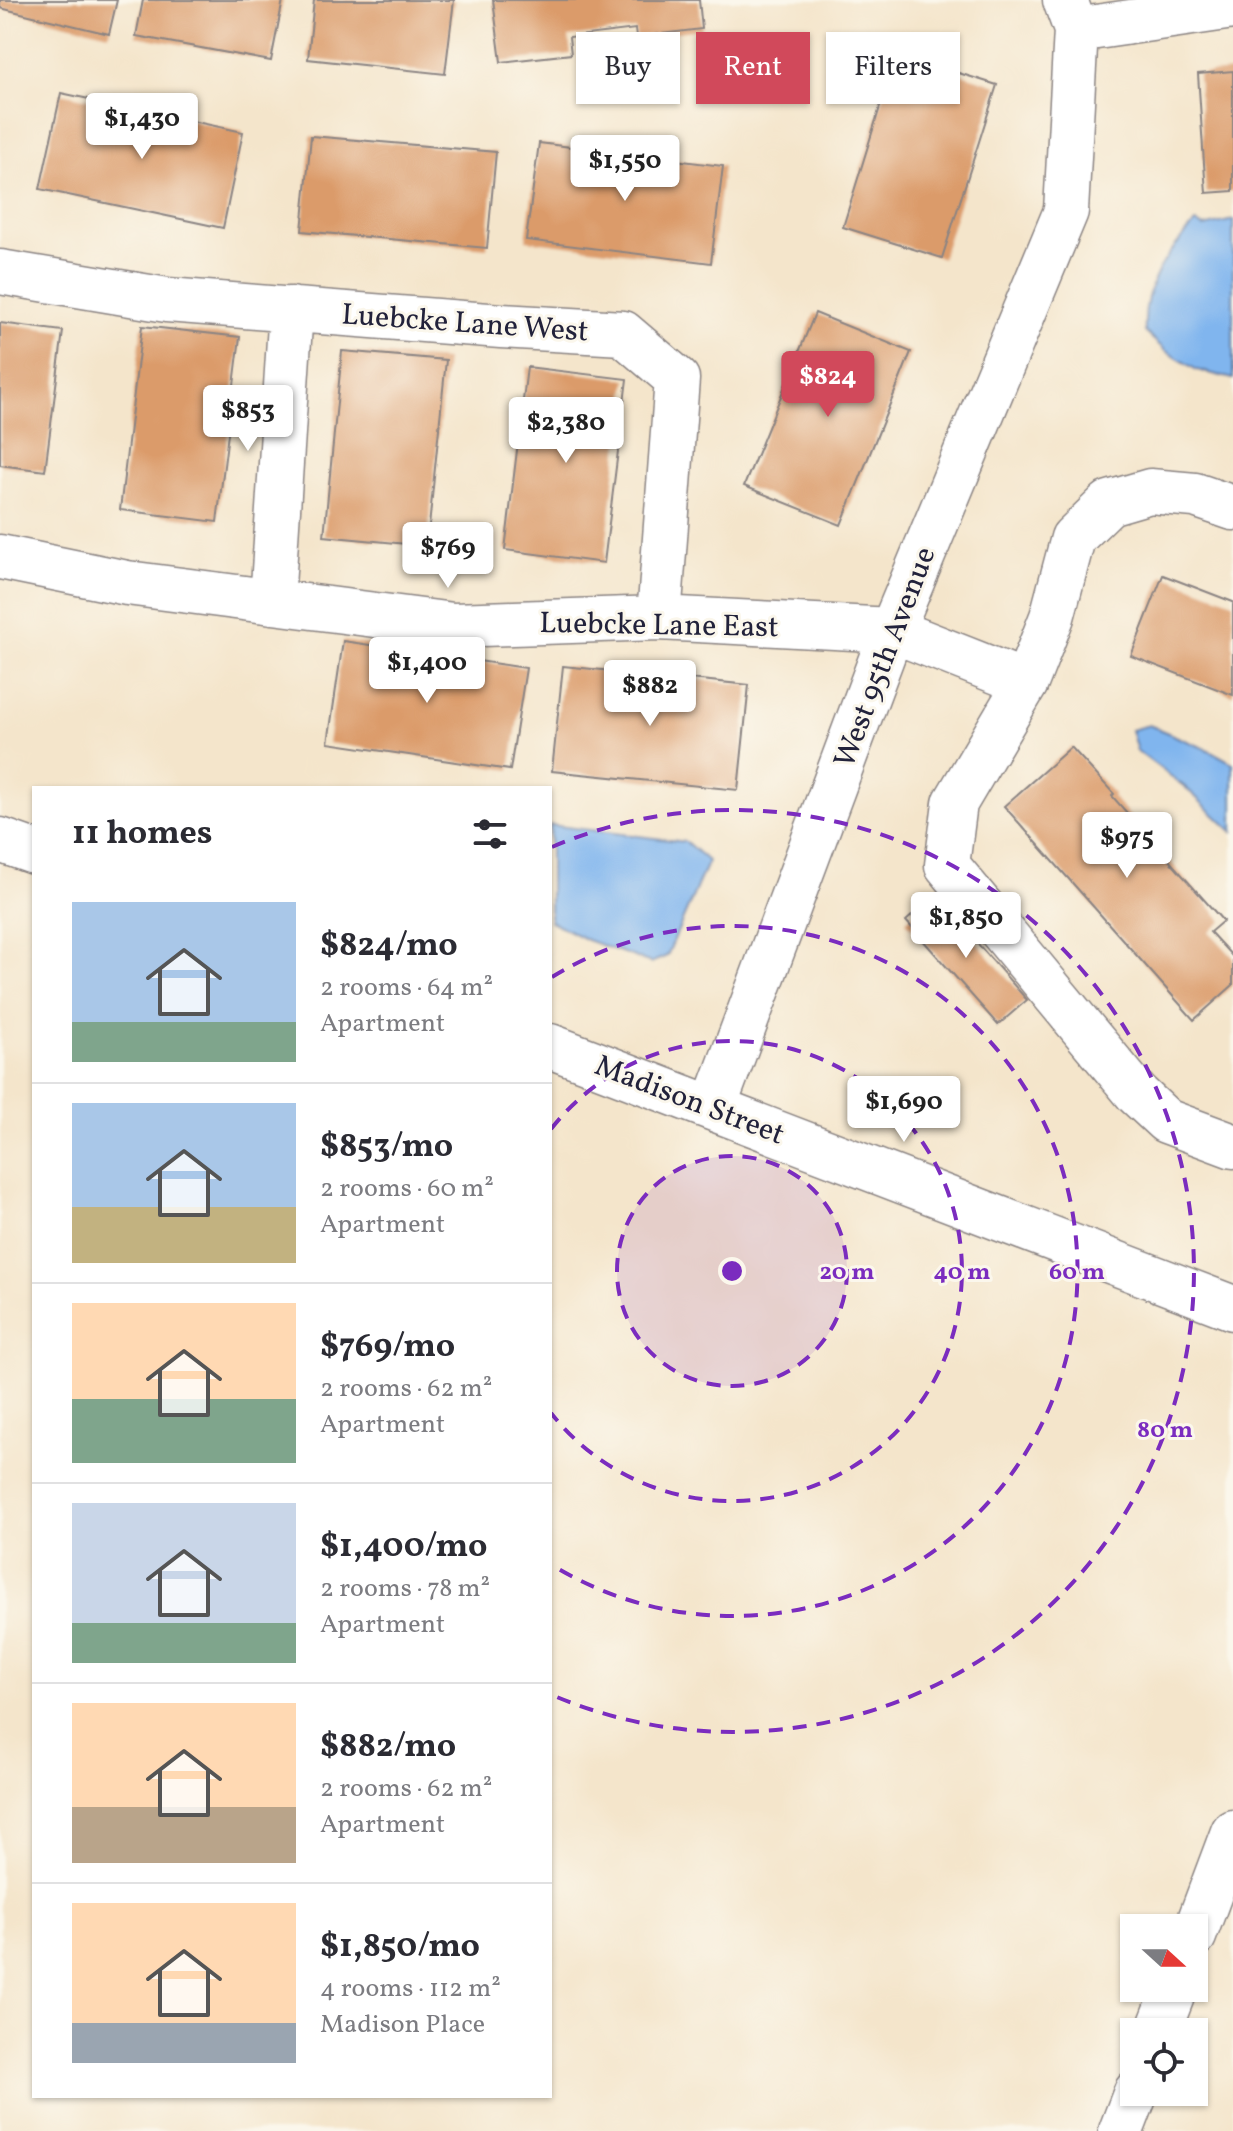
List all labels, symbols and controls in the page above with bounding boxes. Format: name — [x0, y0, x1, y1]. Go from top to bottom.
chip: Buy — [576, 32, 680, 104]
chip: Rent — [696, 32, 810, 104]
chip: Filters — [826, 32, 960, 104]
pin: $1,430 — [77, 93, 207, 161]
text: $1,430 — [104, 101, 180, 137]
pin: $1,550 — [560, 135, 690, 203]
text: $1,550 — [588, 143, 662, 179]
street label: Luebcke Lane West — [340, 294, 590, 354]
pin: $824 — [781, 351, 875, 419]
text: $824 — [799, 359, 857, 395]
pin: $853 — [201, 385, 295, 453]
text: $853 — [221, 393, 275, 429]
pin: $2,380 — [501, 397, 631, 465]
text: $2,380 — [527, 405, 605, 441]
pin: $769 — [401, 522, 495, 590]
text: $769 — [420, 530, 476, 566]
street label: West 95th Avenue — [824, 541, 947, 774]
street label: Luebcke Lane East — [539, 603, 779, 649]
pin: $1,400 — [362, 637, 492, 705]
text: $1,400 — [387, 645, 467, 681]
pin: $882 — [603, 660, 697, 728]
text: $882 — [622, 668, 678, 704]
text: 11 homes — [72, 811, 212, 858]
icon: filters — [468, 812, 512, 856]
pin: $975 — [1080, 812, 1174, 880]
text: $975 — [1100, 820, 1154, 856]
pin: $1,850 — [901, 892, 1031, 960]
text: $1,850 — [929, 900, 1003, 936]
text: $824/mo — [320, 923, 458, 970]
icon: home — [136, 934, 232, 1030]
text: 2 rooms · 64 m² — [320, 970, 493, 1006]
text: Apartment — [320, 1006, 445, 1042]
street label: Madison Street — [588, 1045, 790, 1156]
pin: $1,690 — [839, 1076, 969, 1144]
text: $1,690 — [865, 1084, 943, 1120]
text: $853/mo — [320, 1124, 453, 1171]
icon: home — [136, 1135, 232, 1231]
text: 2 rooms · 60 m² — [320, 1171, 494, 1207]
text: Apartment — [320, 1207, 445, 1243]
text: 20 m — [819, 1256, 875, 1290]
text: 40 m — [934, 1256, 990, 1290]
text: 60 m — [1049, 1256, 1105, 1290]
centre of rings — [718, 1257, 746, 1285]
text: $769/mo — [320, 1324, 455, 1371]
icon: home — [136, 1335, 232, 1431]
text: 2 rooms · 62 m² — [320, 1371, 492, 1407]
text: Apartment — [320, 1407, 445, 1443]
text: 80 m — [1137, 1414, 1193, 1448]
text: $1,400/mo — [320, 1524, 487, 1571]
icon: home — [136, 1535, 232, 1631]
text: 2 rooms · 78 m² — [320, 1571, 490, 1607]
text: Apartment — [320, 1607, 445, 1643]
text: $882/mo — [320, 1724, 456, 1771]
icon: home — [136, 1735, 232, 1831]
text: 2 rooms · 62 m² — [320, 1771, 492, 1807]
text: Apartment — [320, 1807, 445, 1843]
north arrow — [1120, 1914, 1208, 2002]
map controls — [1120, 1914, 1208, 2106]
text: $1,850/mo — [320, 1924, 480, 1971]
icon: home — [136, 1935, 232, 2031]
text: 4 rooms · 112 m² — [320, 1971, 501, 2007]
text: Madison Place — [320, 2007, 485, 2043]
button: locate — [1120, 2018, 1208, 2106]

